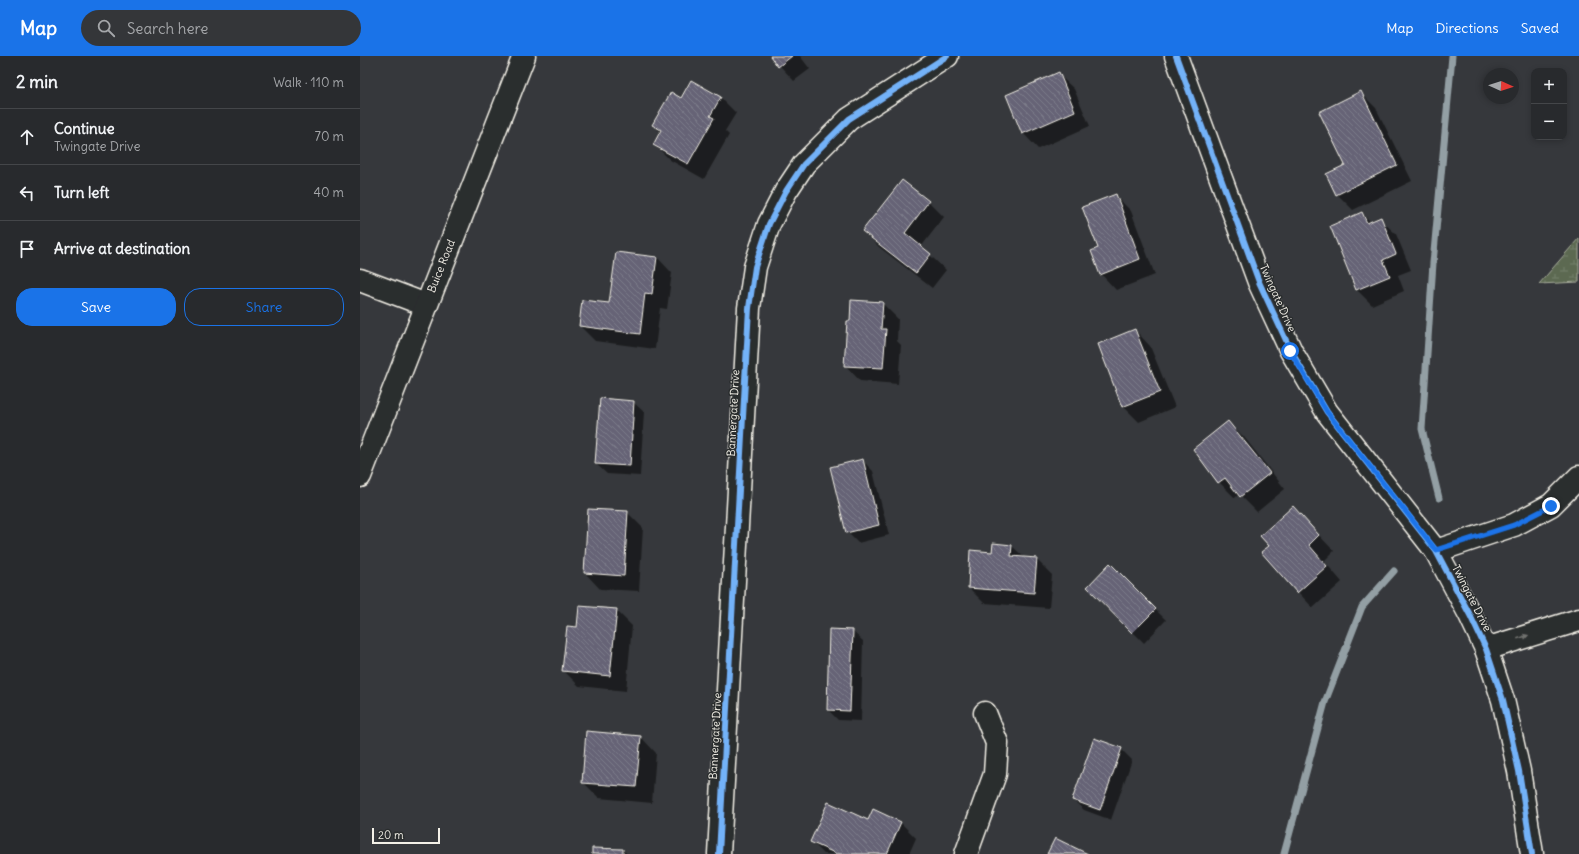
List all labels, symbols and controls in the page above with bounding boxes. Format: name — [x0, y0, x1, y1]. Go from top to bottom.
search box — [81, 10, 361, 46]
text: Map — [20, 16, 57, 40]
icon: search — [95, 17, 117, 39]
text: Search here — [127, 19, 208, 38]
text: Map — [1386, 19, 1413, 37]
text: Directions — [1435, 19, 1499, 37]
text: Saved — [1521, 19, 1559, 37]
north arrow — [1483, 68, 1519, 104]
map controls — [1531, 68, 1567, 140]
button: + — [1531, 68, 1567, 104]
text: 2 min — [16, 71, 58, 93]
text: Walk · 110 m — [273, 74, 344, 91]
button: − — [1531, 104, 1567, 140]
text: Continue — [54, 119, 115, 138]
icon: ahead — [16, 126, 38, 148]
text: 70 m — [315, 128, 344, 145]
text: Twingate Drive — [54, 138, 140, 155]
icon: left — [16, 182, 38, 204]
text: Turn left — [54, 183, 109, 202]
text: 40 m — [313, 184, 344, 201]
street label: Buice Road — [424, 237, 458, 295]
icon: arrive — [16, 238, 38, 260]
text: Arrive at destination — [54, 239, 190, 258]
street label: Twingate Drive — [1257, 262, 1299, 334]
button: Save — [16, 288, 176, 326]
button: Share — [184, 288, 344, 326]
route start — [1281, 342, 1299, 360]
street label: Bannergate Drive — [724, 369, 742, 457]
route end — [1542, 497, 1560, 515]
street label: Twingate Drive — [1449, 562, 1495, 634]
one-way arrow — [1517, 634, 1529, 640]
street label: Bannergate Drive — [706, 692, 724, 780]
scale bar — [372, 826, 440, 845]
text: 20 m — [378, 828, 404, 842]

